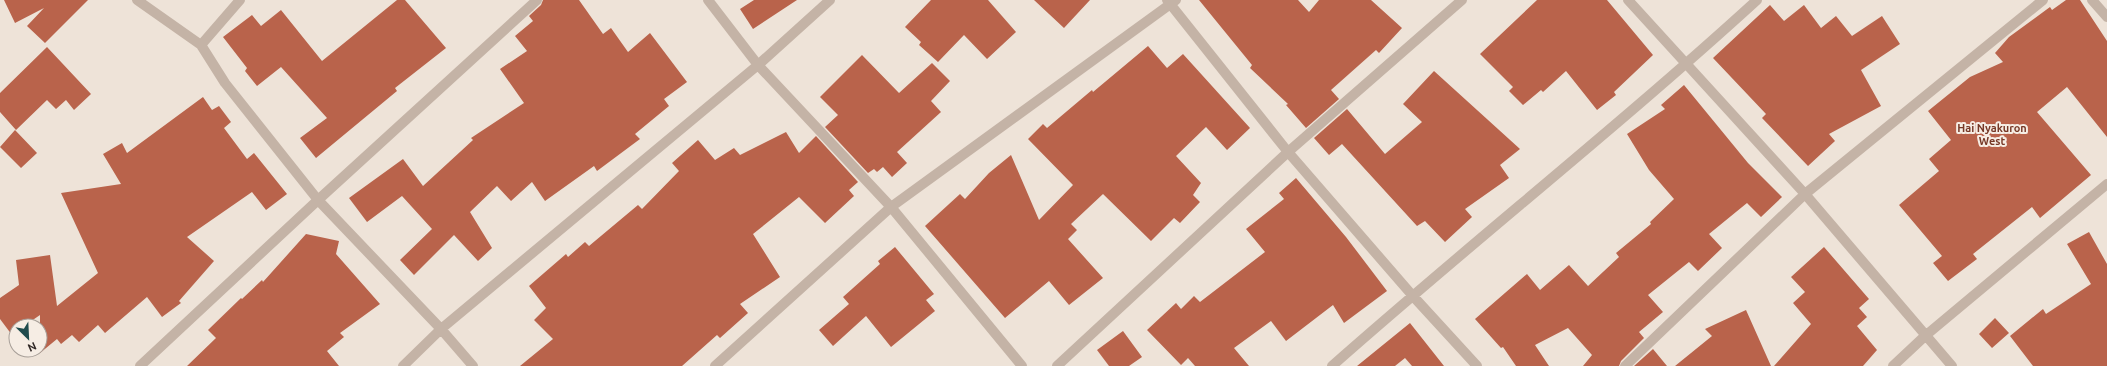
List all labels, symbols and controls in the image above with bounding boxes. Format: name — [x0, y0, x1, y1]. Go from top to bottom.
district label: Hai Nyakuron West — [1957, 122, 2027, 147]
north arrow — [8, 318, 48, 358]
text: N — [26, 340, 38, 354]

